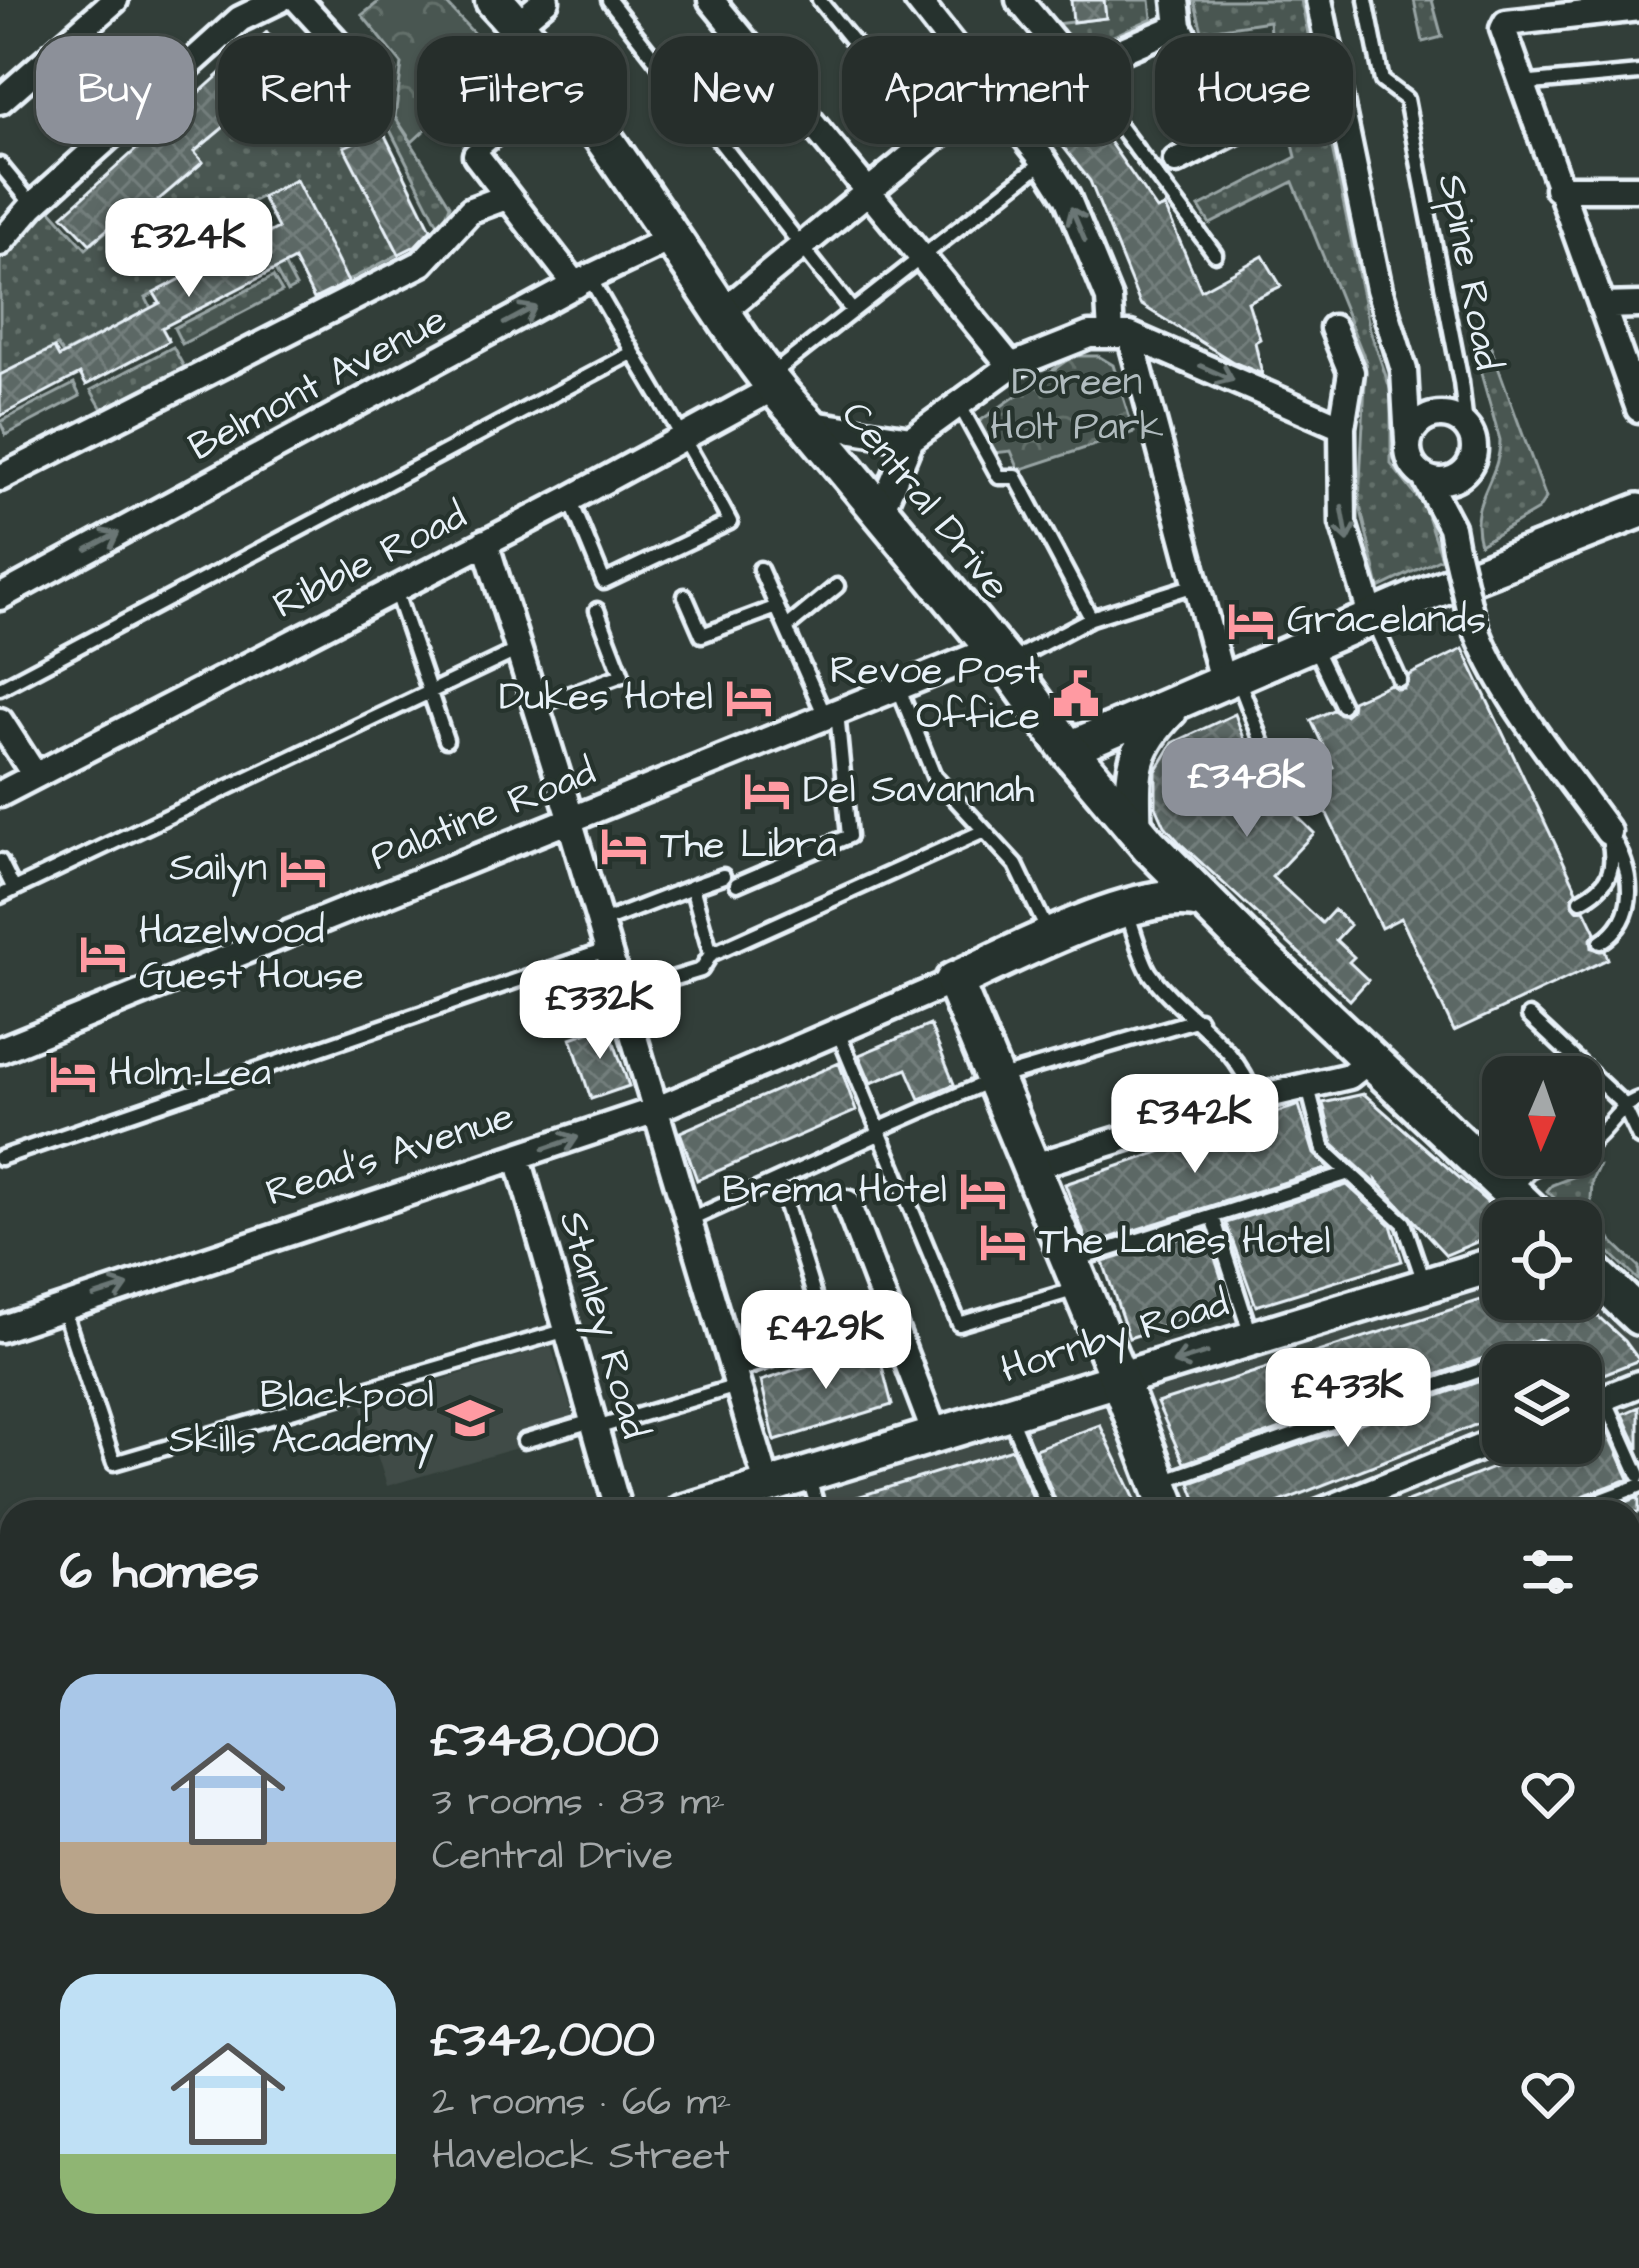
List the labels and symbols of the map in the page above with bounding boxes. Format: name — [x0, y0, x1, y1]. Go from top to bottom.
street label: Spine Road — [1424, 169, 1514, 375]
pin: £324K — [105, 198, 273, 300]
one-way arrow — [1066, 206, 1088, 242]
street label: Belmont Avenue — [180, 293, 456, 475]
one-way arrow — [501, 303, 536, 326]
park label: Doreen Holt Park — [990, 356, 1164, 455]
one-way arrow — [1199, 364, 1235, 386]
street label: Central Drive — [828, 390, 1022, 612]
street label: Ribble Road — [264, 489, 476, 633]
one-way arrow — [1334, 504, 1357, 543]
one-way arrow — [84, 529, 119, 552]
place label: Gracelands — [1287, 594, 1486, 648]
hotel icon: Gracelands — [1226, 596, 1276, 646]
place label: Revoe Post Office — [830, 645, 1040, 744]
public building icon: Revoe Post Office — [1051, 669, 1101, 719]
place label: Dukes Hotel — [499, 671, 713, 725]
hotel icon: Dukes Hotel — [724, 673, 774, 723]
pin: £348K — [1163, 738, 1331, 840]
street label: Palatine Road — [362, 745, 604, 885]
place label: Del Savannah — [803, 764, 1034, 818]
hotel icon: Del Savannah — [742, 766, 792, 816]
place label: The Libra — [660, 819, 837, 873]
hotel icon: The Libra — [599, 821, 649, 871]
place label: Sailyn — [169, 842, 267, 897]
hotel icon: Sailyn — [278, 844, 328, 894]
place label: Hazelwood Guest House — [139, 905, 364, 1004]
hotel icon: Hazelwood Guest House — [78, 929, 128, 979]
pin: £332K — [516, 960, 684, 1062]
place label: Holm-Lea — [109, 1047, 271, 1101]
hotel icon: Holm-Lea — [48, 1049, 98, 1099]
north arrow — [1482, 1056, 1602, 1176]
pin: £342K — [1111, 1074, 1279, 1176]
street label: Read's Avenue — [259, 1090, 521, 1220]
one-way arrow — [542, 1131, 579, 1152]
place label: Brema Hotel — [722, 1164, 947, 1218]
hotel icon: Brema Hotel — [958, 1166, 1008, 1216]
street label: Stanley Road — [544, 1205, 661, 1445]
place label: The Lanes Hotel — [1039, 1215, 1331, 1269]
hotel icon: The Lanes Hotel — [978, 1217, 1028, 1267]
street label: Hornby Road — [995, 1277, 1236, 1398]
one-way arrow — [91, 1279, 129, 1301]
pin: £429K — [742, 1290, 910, 1392]
one-way arrow — [1172, 1348, 1210, 1370]
pin: £433K — [1264, 1348, 1432, 1450]
place label: Blackpool Skills Academy — [169, 1369, 434, 1469]
school or university icon: Blackpool Skills Academy — [445, 1393, 495, 1443]

